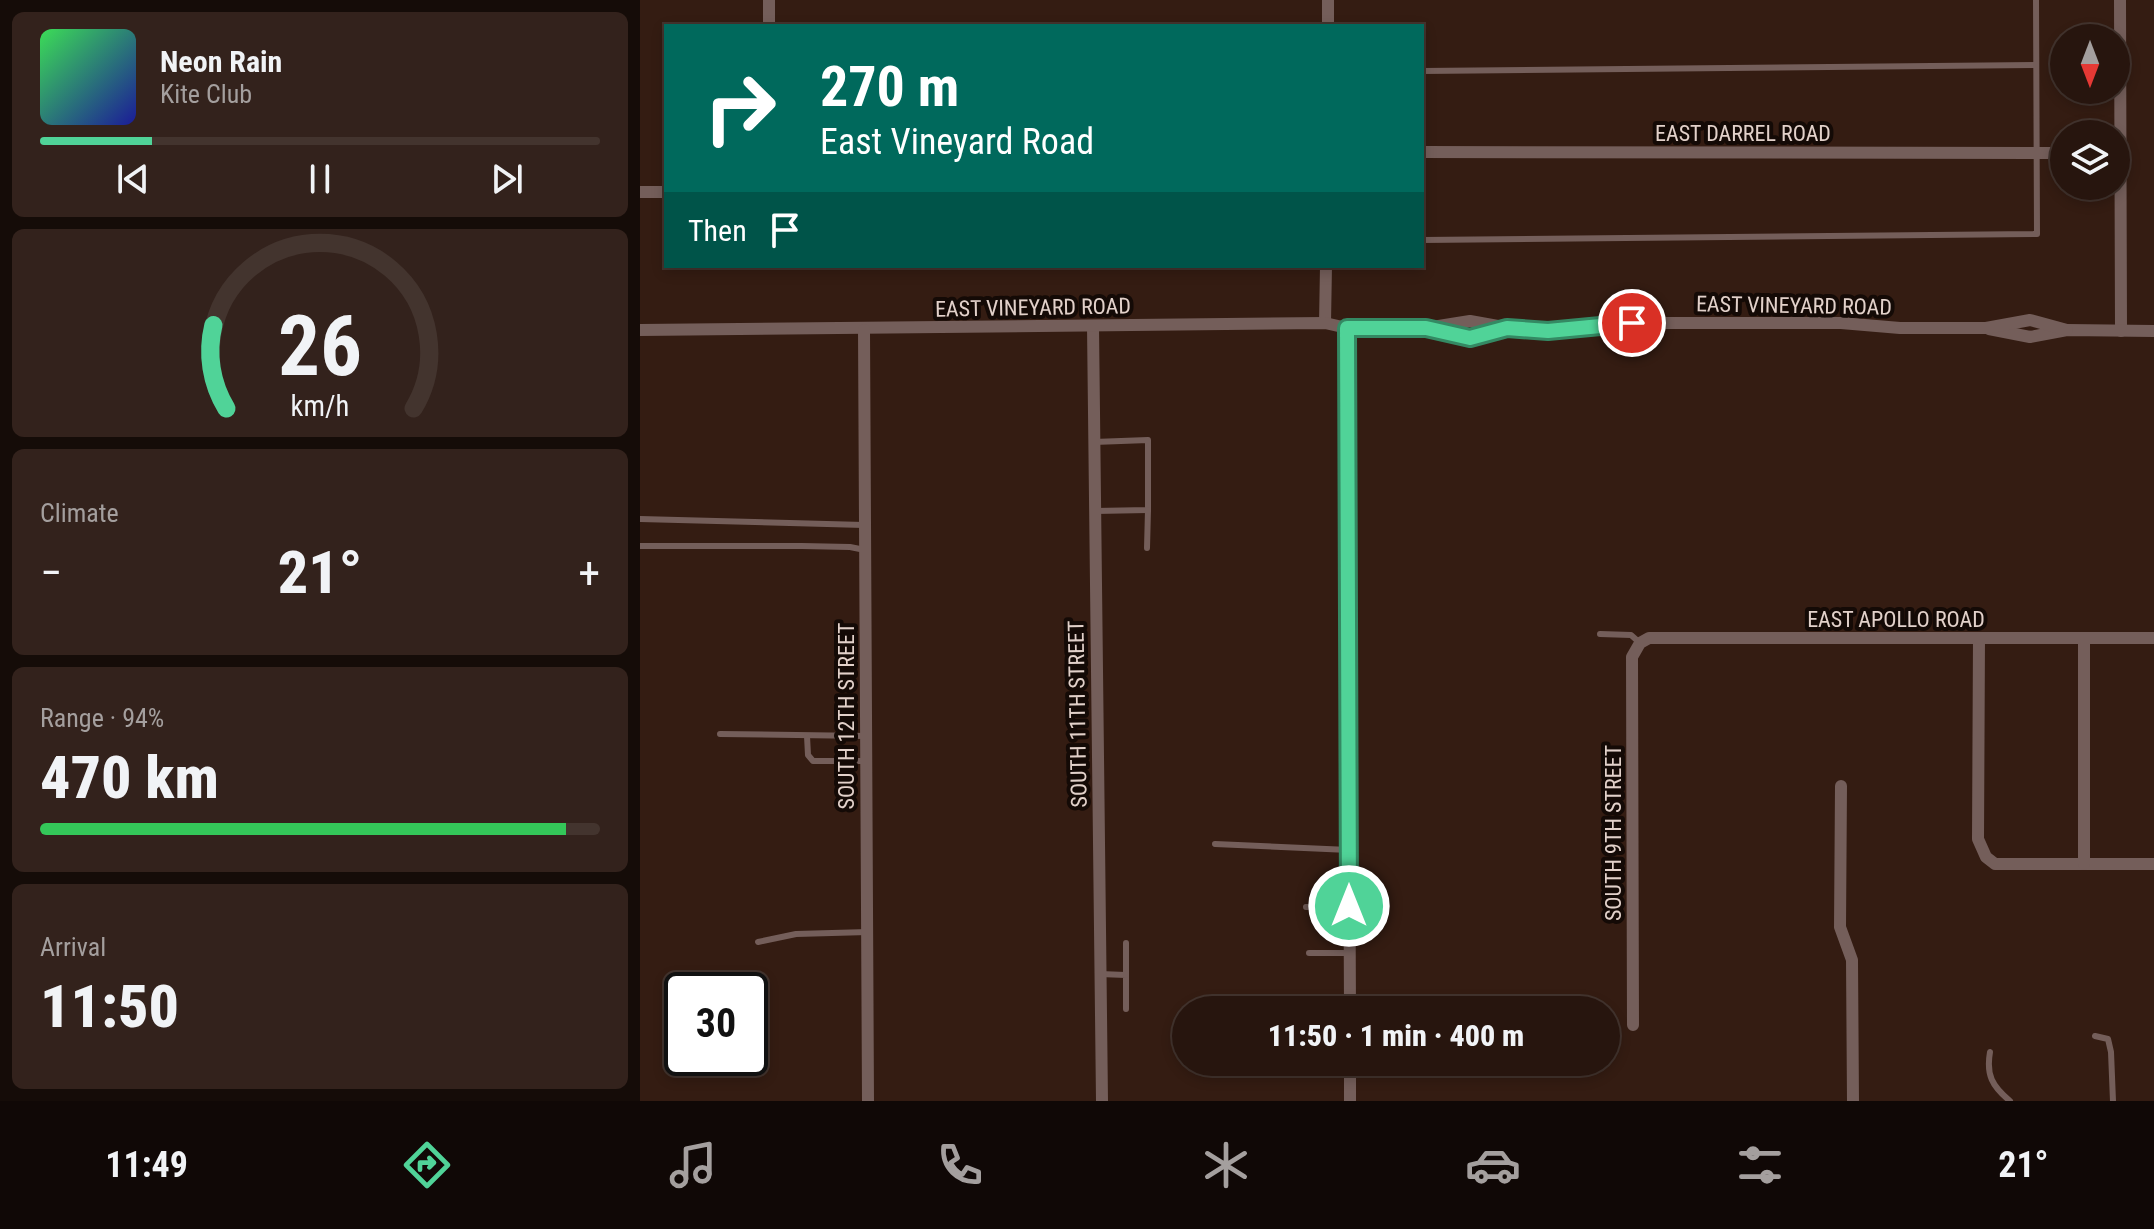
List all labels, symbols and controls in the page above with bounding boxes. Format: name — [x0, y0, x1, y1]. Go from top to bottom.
north arrow — [2050, 24, 2130, 104]
map controls — [2050, 24, 2130, 200]
text: Neon Rain — [160, 44, 282, 79]
text: 270 m — [820, 54, 959, 120]
icon: right — [688, 56, 792, 160]
text: Kite Club — [160, 79, 252, 109]
button: layers — [2050, 120, 2130, 200]
text: East Vineyard Road — [820, 121, 1094, 163]
street label: EAST DARREL ROAD — [1655, 121, 1831, 146]
icon: previous — [111, 157, 155, 201]
icon: pause — [298, 157, 342, 201]
icon: next — [485, 157, 529, 201]
icon: arrive — [763, 208, 807, 252]
text: Then — [688, 213, 747, 248]
pin — [1598, 289, 1666, 357]
street label: EAST VINEYARD ROAD — [1696, 291, 1892, 320]
street label: EAST VINEYARD ROAD — [935, 293, 1131, 322]
text: 26 — [278, 298, 362, 395]
icon: arrive — [1610, 301, 1654, 345]
text: km/h — [291, 389, 349, 423]
text: Climate — [40, 498, 119, 528]
text: 21° — [278, 537, 362, 608]
text: − — [40, 547, 62, 599]
text: + — [578, 547, 600, 599]
street label: EAST APOLLO ROAD — [1807, 607, 1985, 632]
street label: SOUTH 11TH STREET — [1063, 620, 1092, 808]
street label: SOUTH 12TH STREET — [834, 622, 859, 810]
text: Range · 94% — [40, 703, 164, 733]
text: 470 km — [40, 742, 219, 813]
street label: SOUTH 9TH STREET — [1601, 745, 1626, 921]
position arrow — [1307, 864, 1391, 948]
text: Arrival — [40, 932, 106, 962]
text: 11:50 — [40, 971, 179, 1042]
speed limit sign: 30 — [664, 972, 768, 1076]
text: 11:50 · 1 min · 400 m — [1268, 1018, 1524, 1053]
icon: directions — [399, 1137, 455, 1193]
icon: music — [665, 1137, 721, 1193]
icon: phone — [932, 1137, 988, 1193]
icon: climate — [1198, 1137, 1254, 1193]
icon: car — [1465, 1137, 1521, 1193]
icon: filters — [1732, 1137, 1788, 1193]
text: 11:49 — [105, 1144, 188, 1186]
text: 21° — [1998, 1144, 2049, 1186]

